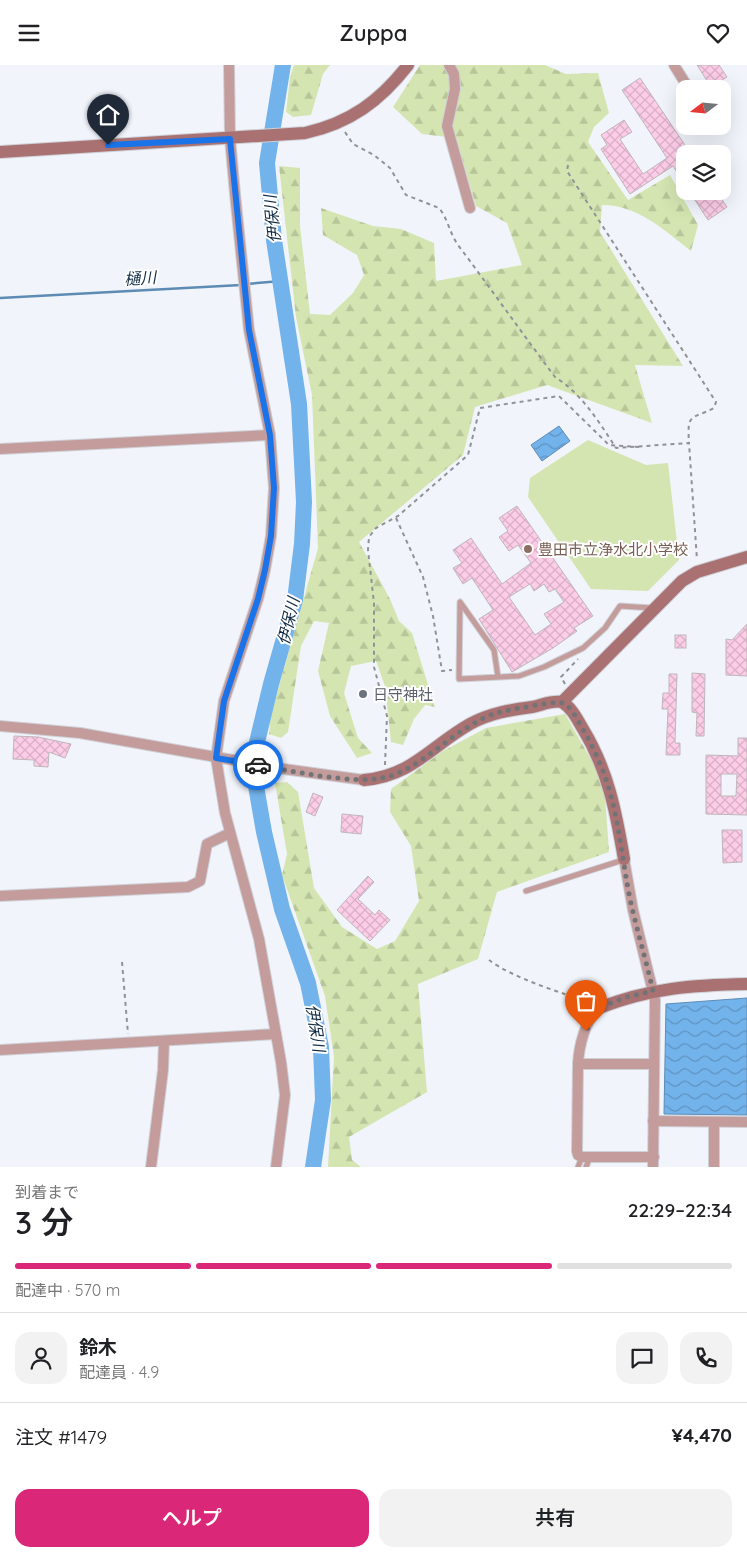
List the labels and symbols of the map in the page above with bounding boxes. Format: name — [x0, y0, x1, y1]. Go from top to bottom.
north arrow — [676, 80, 731, 135]
pin — [87, 94, 129, 145]
water label: 伊保川 — [259, 192, 284, 244]
water label: 樋川 — [123, 267, 159, 289]
place label: 豊田市立浄水北小学校 — [538, 540, 688, 559]
marker: 豊田市立浄水北小学校 — [522, 543, 534, 555]
water label: 伊保川 — [273, 593, 304, 647]
place label: 日守神社 — [373, 685, 433, 704]
marker: 日守神社 — [357, 688, 369, 700]
courier — [233, 740, 283, 790]
pin — [565, 980, 607, 1031]
water label: 伊保川 — [302, 1003, 330, 1055]

